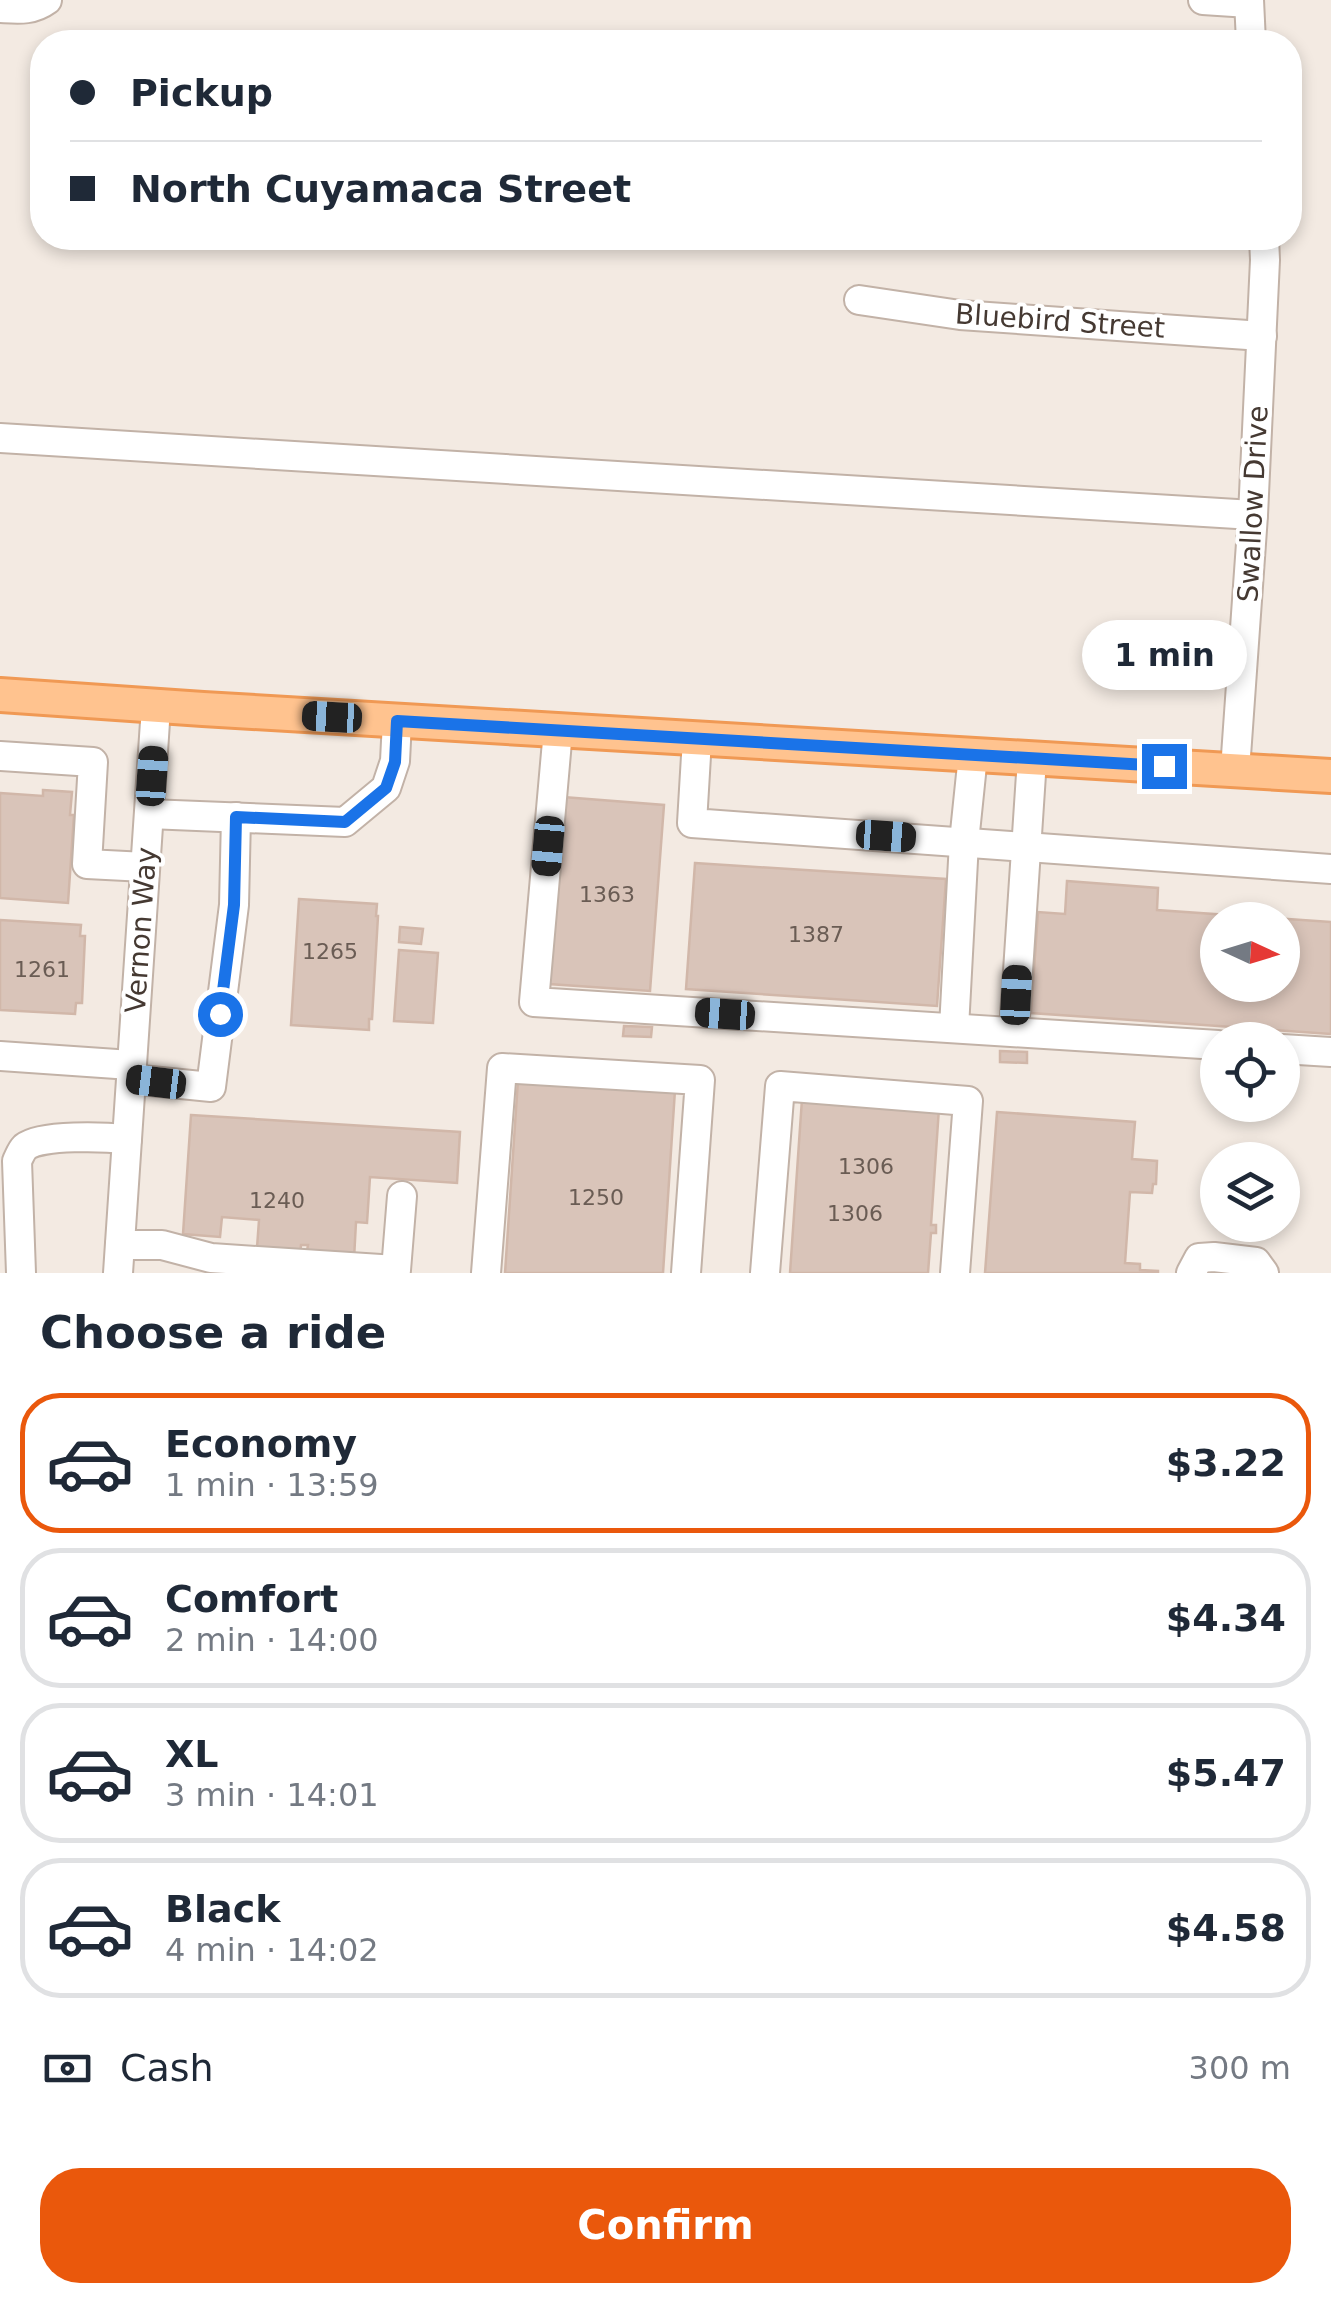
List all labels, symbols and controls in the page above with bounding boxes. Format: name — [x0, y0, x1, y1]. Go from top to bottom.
text: Pickup — [130, 71, 273, 115]
text: North Cuyamaca Street — [130, 167, 631, 211]
street label: Bluebird Street — [954, 297, 1166, 345]
street label: Swallow Drive — [1231, 405, 1275, 603]
callout: 1 min — [1082, 621, 1246, 691]
text: 1 min — [1114, 636, 1215, 674]
car — [301, 700, 363, 734]
route end — [1142, 744, 1187, 789]
car — [135, 745, 169, 807]
car — [530, 815, 566, 877]
car — [855, 819, 917, 853]
street label: Vernon Way — [119, 846, 163, 1014]
house number: 1363 — [579, 882, 635, 907]
north arrow — [1200, 902, 1300, 1002]
map controls — [1200, 902, 1300, 1242]
house number: 1387 — [788, 922, 844, 947]
house number: 1265 — [302, 939, 358, 964]
house number: 1261 — [14, 957, 70, 982]
car — [999, 964, 1033, 1026]
route start — [198, 992, 243, 1037]
car — [694, 997, 756, 1031]
button: locate — [1200, 1022, 1300, 1122]
car — [124, 1063, 188, 1101]
button: layers — [1200, 1142, 1300, 1242]
house number: 1306 — [838, 1154, 894, 1179]
house number: 1250 — [568, 1185, 624, 1210]
house number: 1240 — [249, 1188, 305, 1213]
house number: 1306 — [827, 1201, 883, 1226]
text: Choose a ride — [40, 1306, 386, 1359]
icon: car — [45, 1418, 135, 1508]
text: Economy — [165, 1422, 357, 1466]
text: $3.22 — [1166, 1441, 1286, 1485]
text: 1 min · 13:59 — [165, 1466, 379, 1504]
icon: car — [45, 1573, 135, 1663]
text: Comfort — [165, 1577, 338, 1621]
text: $4.34 — [1166, 1596, 1286, 1640]
text: 2 min · 14:00 — [165, 1621, 379, 1659]
icon: car — [45, 1728, 135, 1818]
text: XL — [165, 1732, 219, 1776]
text: $5.47 — [1166, 1751, 1286, 1795]
text: 3 min · 14:01 — [165, 1776, 379, 1814]
icon: car — [45, 1883, 135, 1973]
text: Black — [165, 1887, 280, 1931]
text: $4.58 — [1166, 1906, 1286, 1950]
text: 4 min · 14:02 — [165, 1931, 379, 1969]
icon: cash — [40, 2041, 95, 2096]
text: Cash — [120, 2046, 214, 2090]
text: 300 m — [1189, 2049, 1291, 2087]
button: Confirm — [40, 2168, 1291, 2283]

